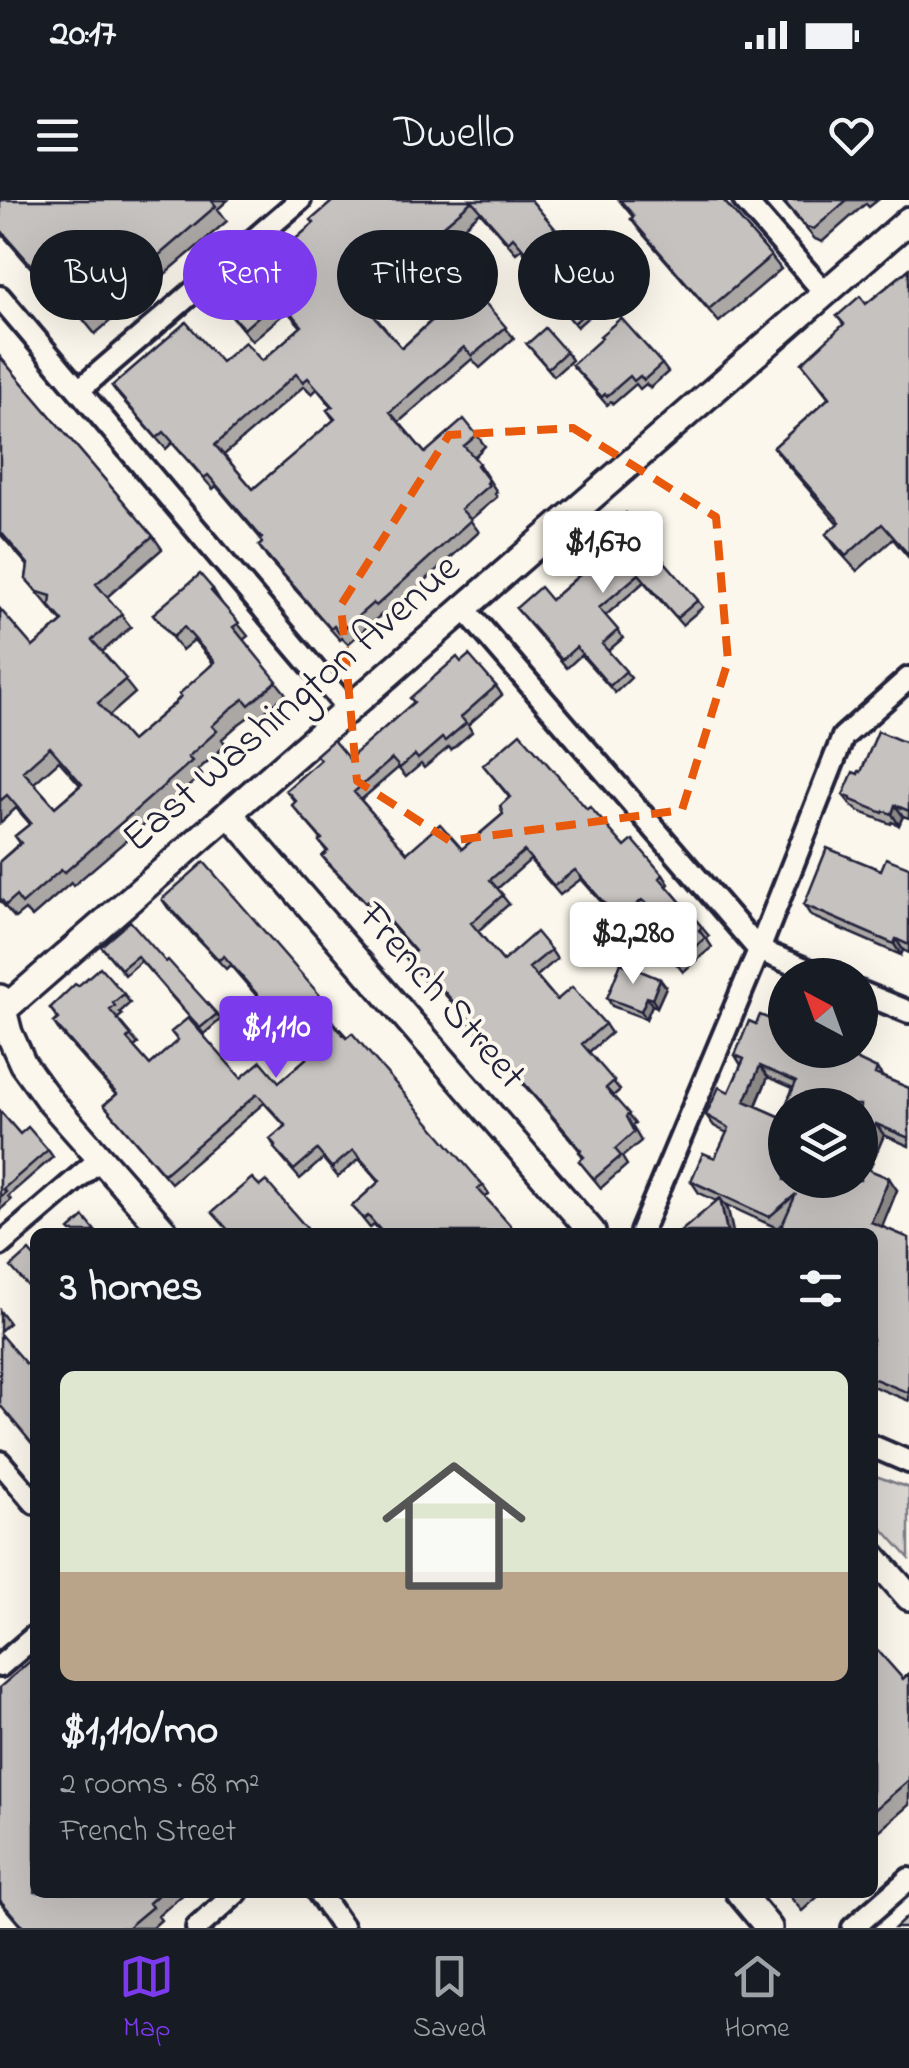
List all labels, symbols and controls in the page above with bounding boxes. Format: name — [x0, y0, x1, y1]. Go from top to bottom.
text: 20:17 — [50, 7, 116, 63]
text: Dwello — [394, 102, 515, 168]
icon: menu — [30, 108, 85, 163]
icon: heart — [824, 108, 879, 163]
chip: Buy — [30, 230, 163, 320]
chip: Rent — [183, 230, 317, 320]
chip: Filters — [337, 230, 498, 320]
chip: New — [518, 230, 650, 320]
pin: $1,670 — [522, 511, 684, 596]
text: $1,670 — [565, 520, 641, 567]
street label: East Washington Avenue — [110, 540, 475, 868]
street label: French Street — [341, 889, 540, 1104]
pin: $2,280 — [552, 902, 714, 987]
text: $2,280 — [592, 911, 674, 958]
north arrow — [768, 958, 878, 1068]
map controls — [768, 958, 878, 1198]
pin: $1,110 — [195, 996, 357, 1081]
text: $1,110 — [241, 1005, 311, 1052]
button: layers — [768, 1088, 878, 1198]
text: 3 homes — [60, 1258, 202, 1319]
icon: filters — [793, 1261, 848, 1316]
icon: home — [364, 1436, 544, 1616]
text: $1,110/mo — [60, 1701, 218, 1762]
text: 2 rooms · 68 m² — [60, 1762, 259, 1809]
text: French Street — [60, 1809, 236, 1856]
tab: Map — [119, 1949, 174, 2050]
tab: Saved — [413, 1949, 486, 2050]
tab: Home — [725, 1949, 790, 2050]

